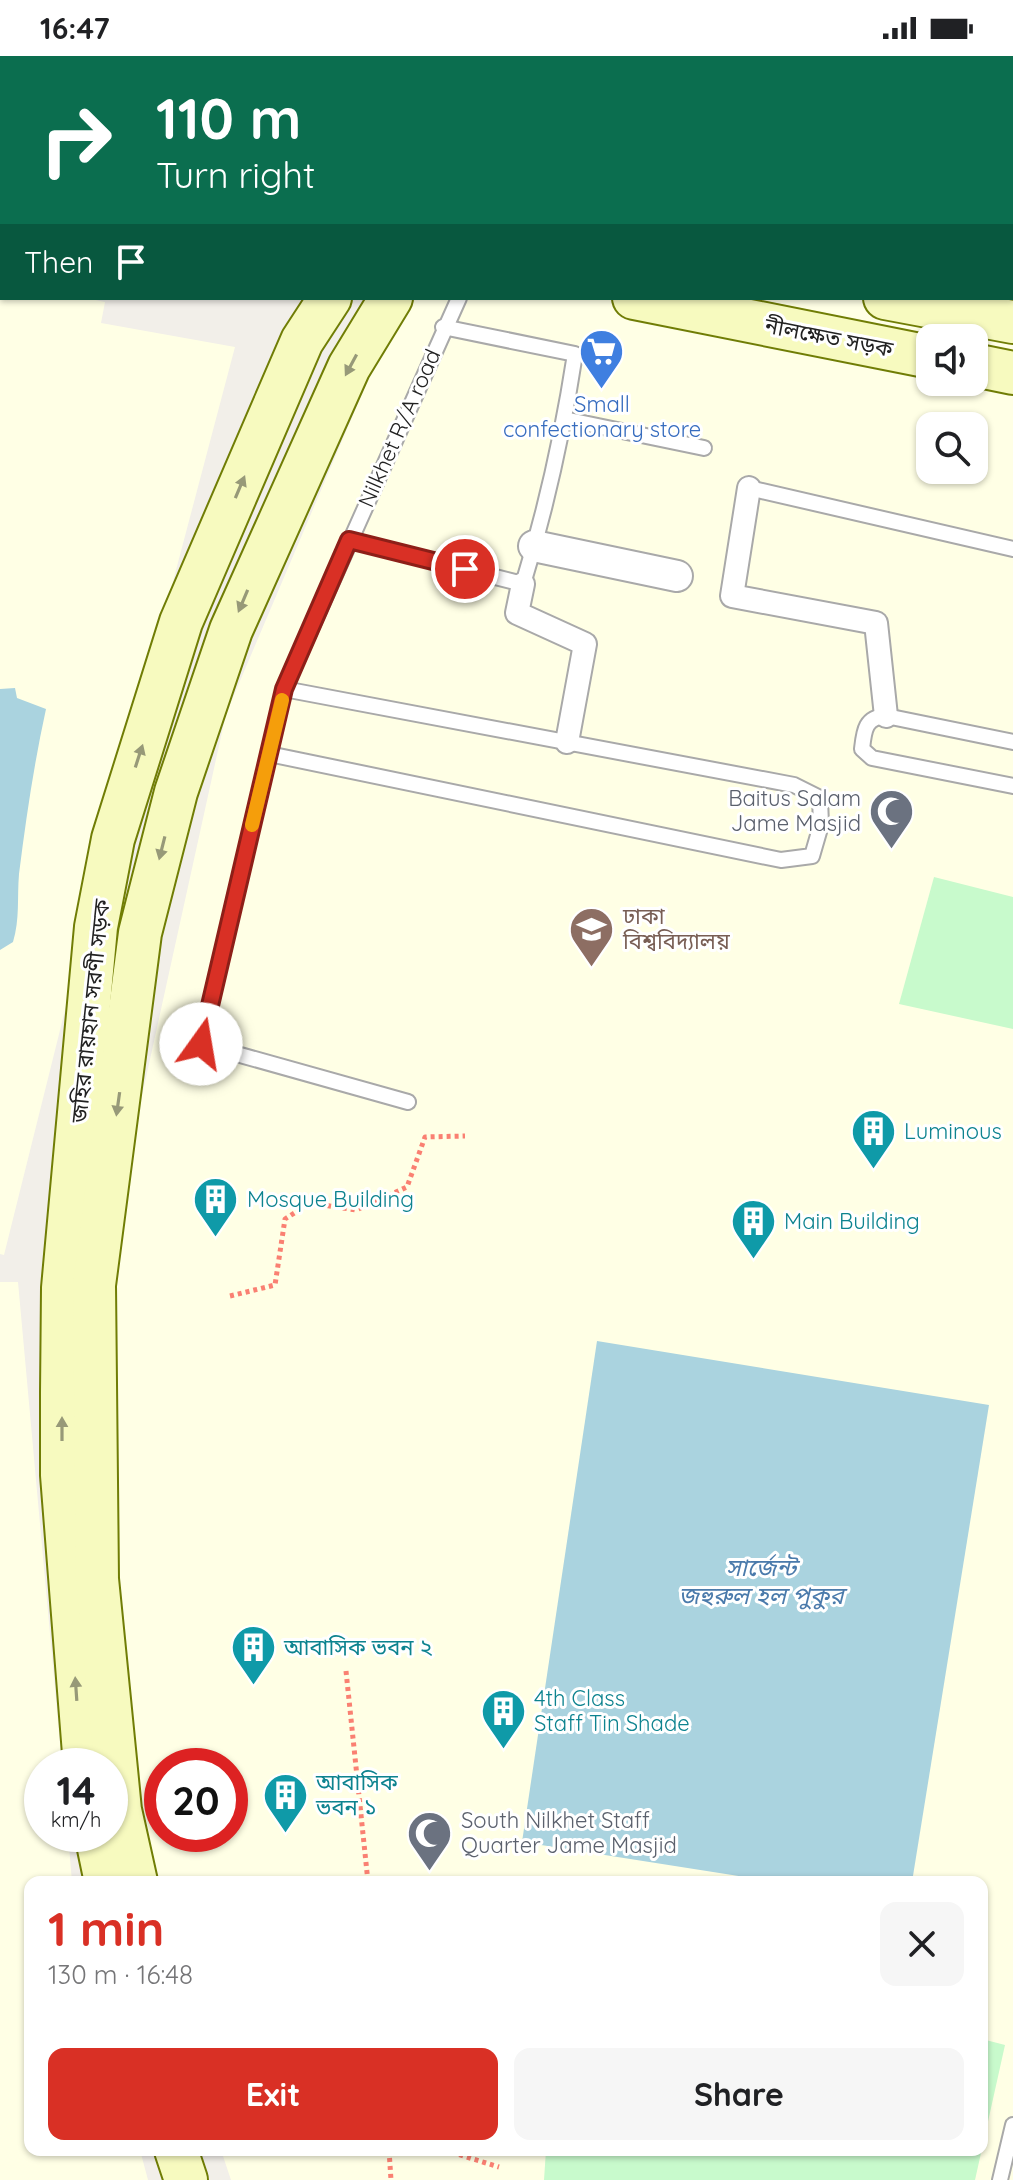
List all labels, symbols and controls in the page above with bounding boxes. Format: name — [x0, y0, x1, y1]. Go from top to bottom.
text: 16:47 — [40, 9, 110, 47]
text: 110 m — [156, 83, 301, 153]
icon: right — [24, 88, 128, 192]
text: Turn right — [156, 152, 315, 197]
icon: arrive — [109, 240, 153, 284]
text: Then — [24, 243, 93, 281]
street label: নীলক্ষেত সড়ক — [762, 311, 896, 363]
map controls — [916, 324, 988, 484]
button: sound — [916, 324, 988, 396]
supermarket icon: Small confectionary store — [578, 327, 626, 390]
street label: Nilkhet R/A road — [352, 345, 446, 511]
one-way arrow — [344, 354, 358, 376]
place label: Small confectionary store — [503, 390, 701, 443]
button: search — [916, 412, 988, 484]
one-way arrow — [234, 475, 247, 499]
pin — [431, 535, 499, 603]
icon: arrive — [443, 547, 487, 591]
one-way arrow — [236, 589, 249, 613]
one-way arrow — [133, 744, 146, 768]
place label: Baitus Salam Jame Masjid — [728, 784, 861, 837]
mosque icon: Baitus Salam Jame Masjid — [868, 787, 916, 850]
one-way arrow — [155, 836, 167, 861]
street label: জহির রায়হান সরণী সড়ক — [64, 898, 116, 1125]
place label: ঢাকা বিশ্ববিদ্যালয় — [622, 902, 730, 955]
school or university icon: ঢাকা বিশ্ববিদ্যালয় — [568, 905, 616, 968]
position arrow — [159, 1002, 243, 1086]
one-way arrow — [111, 1092, 124, 1117]
building icon: Luminous — [849, 1107, 897, 1170]
place label: Luminous — [904, 1117, 1002, 1145]
building icon: Mosque Building — [192, 1175, 240, 1238]
place label: Mosque Building — [247, 1185, 414, 1213]
building icon: Main Building — [729, 1197, 777, 1260]
place label: Main Building — [784, 1207, 920, 1235]
one-way arrow — [56, 1416, 68, 1441]
water label: সার্জেন্ট জহুরুল হল পুকুর — [679, 1552, 848, 1610]
building icon: আবাসিক ভবন ২ — [229, 1623, 277, 1686]
place label: আবাসিক ভবন ২ — [283, 1633, 433, 1661]
one-way arrow — [69, 1676, 82, 1701]
place label: 4th Class Staff Tin Shade — [534, 1684, 690, 1737]
building icon: 4th Class Staff Tin Shade — [479, 1687, 527, 1750]
speed limit sign: 20 — [144, 1748, 248, 1852]
text: 14 — [56, 1765, 96, 1815]
place label: আবাসিক ভবন ১ — [315, 1768, 398, 1821]
building icon: আবাসিক ভবন ১ — [261, 1771, 309, 1834]
place label: South Nilkhet Staff Quarter Jame Masjid — [461, 1806, 677, 1859]
text: km/h — [51, 1807, 101, 1832]
mosque icon: South Nilkhet Staff Quarter Jame Masjid — [406, 1809, 454, 1872]
text: 1 min — [48, 1898, 164, 1958]
button: close — [880, 1902, 964, 1986]
text: 130 m · 16:48 — [48, 1958, 193, 1991]
button: Exit — [48, 2048, 498, 2140]
button: Share — [514, 2048, 964, 2140]

